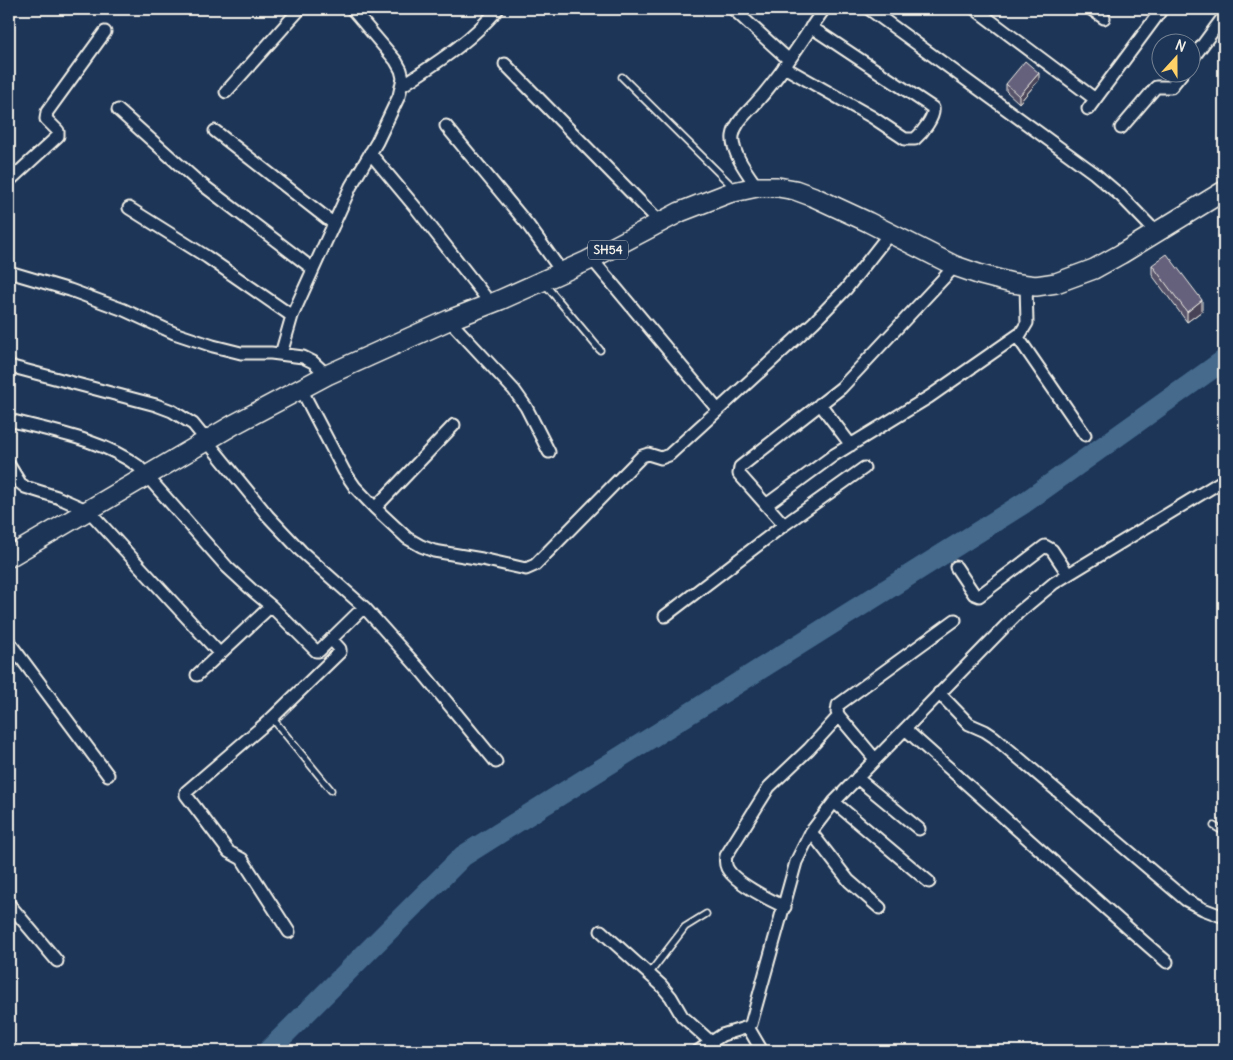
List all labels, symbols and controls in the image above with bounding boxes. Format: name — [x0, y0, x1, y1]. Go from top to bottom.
north arrow — [1150, 32, 1200, 82]
text: N — [1173, 36, 1188, 56]
road number: SH54 — [588, 240, 628, 260]

